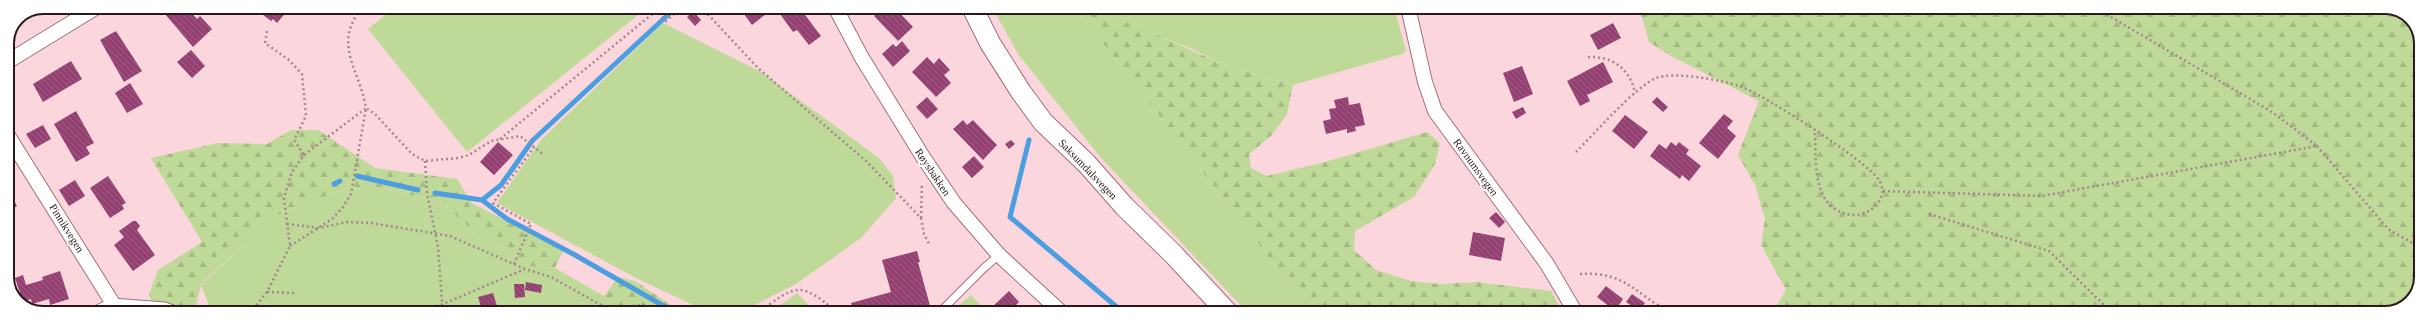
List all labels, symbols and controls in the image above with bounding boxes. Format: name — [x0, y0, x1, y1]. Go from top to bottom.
street label: Saksumdalsvegen — [1056, 136, 1120, 202]
street label: Ravnumsvegen — [1451, 136, 1501, 198]
street label: Røysbakken — [913, 146, 953, 198]
street label: Pinnikvegen — [47, 201, 87, 255]

